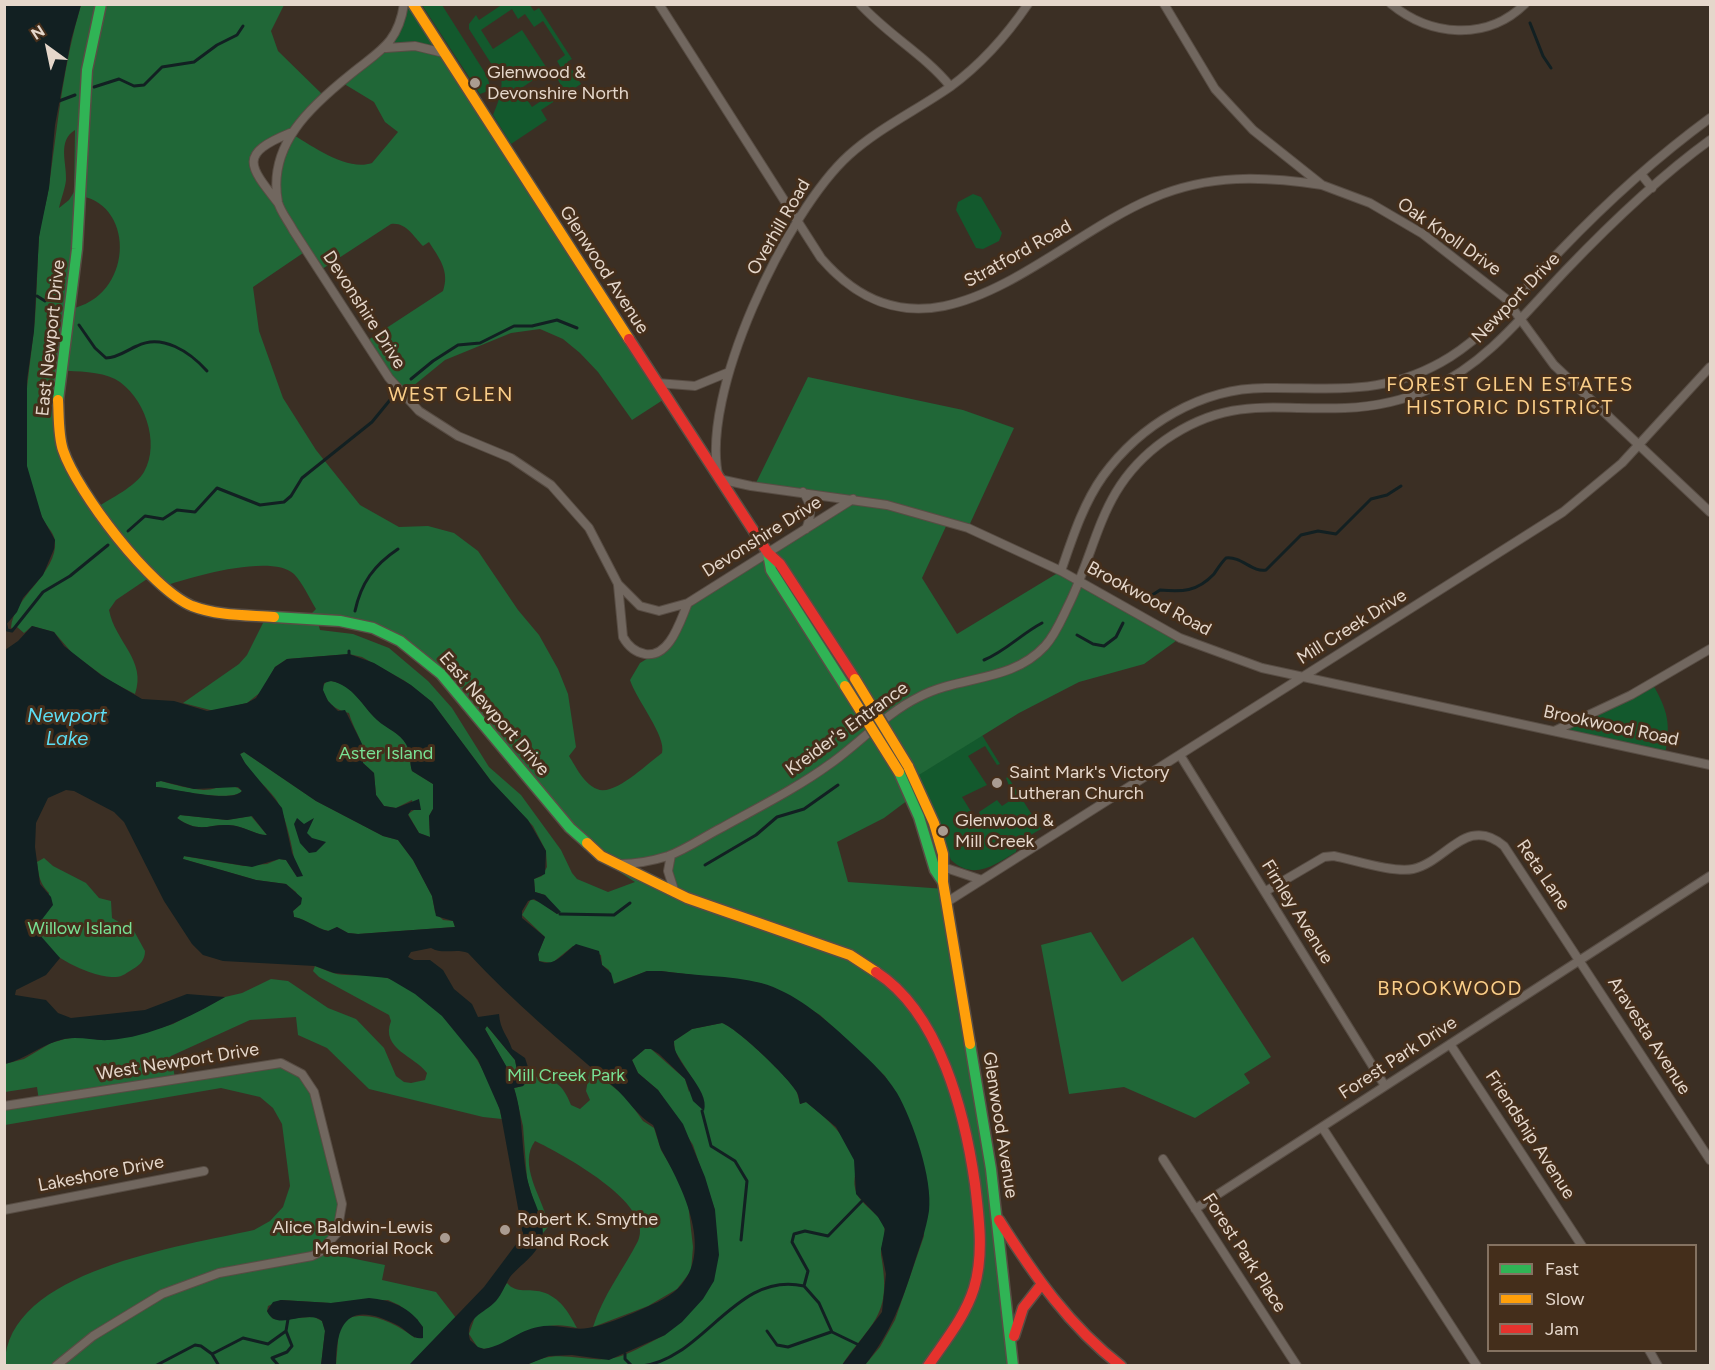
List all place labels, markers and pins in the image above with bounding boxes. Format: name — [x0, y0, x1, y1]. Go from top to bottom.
place label: Glenwood & Devonshire North — [487, 62, 629, 104]
marker: Glenwood & Devonshire North — [468, 76, 482, 90]
place label: Saint Mark's Victory Lutheran Church — [1009, 762, 1169, 804]
marker: Saint Mark's Victory Lutheran Church — [990, 776, 1004, 790]
place label: Glenwood & Mill Creek — [955, 810, 1054, 852]
marker: Glenwood & Mill Creek — [936, 824, 950, 838]
place label: Robert K. Smythe Island Rock — [517, 1209, 658, 1252]
place label: Alice Baldwin-Lewis Memorial Rock — [273, 1217, 433, 1260]
marker: Robert K. Smythe Island Rock — [498, 1223, 512, 1237]
marker: Alice Baldwin-Lewis Memorial Rock — [438, 1231, 452, 1245]

